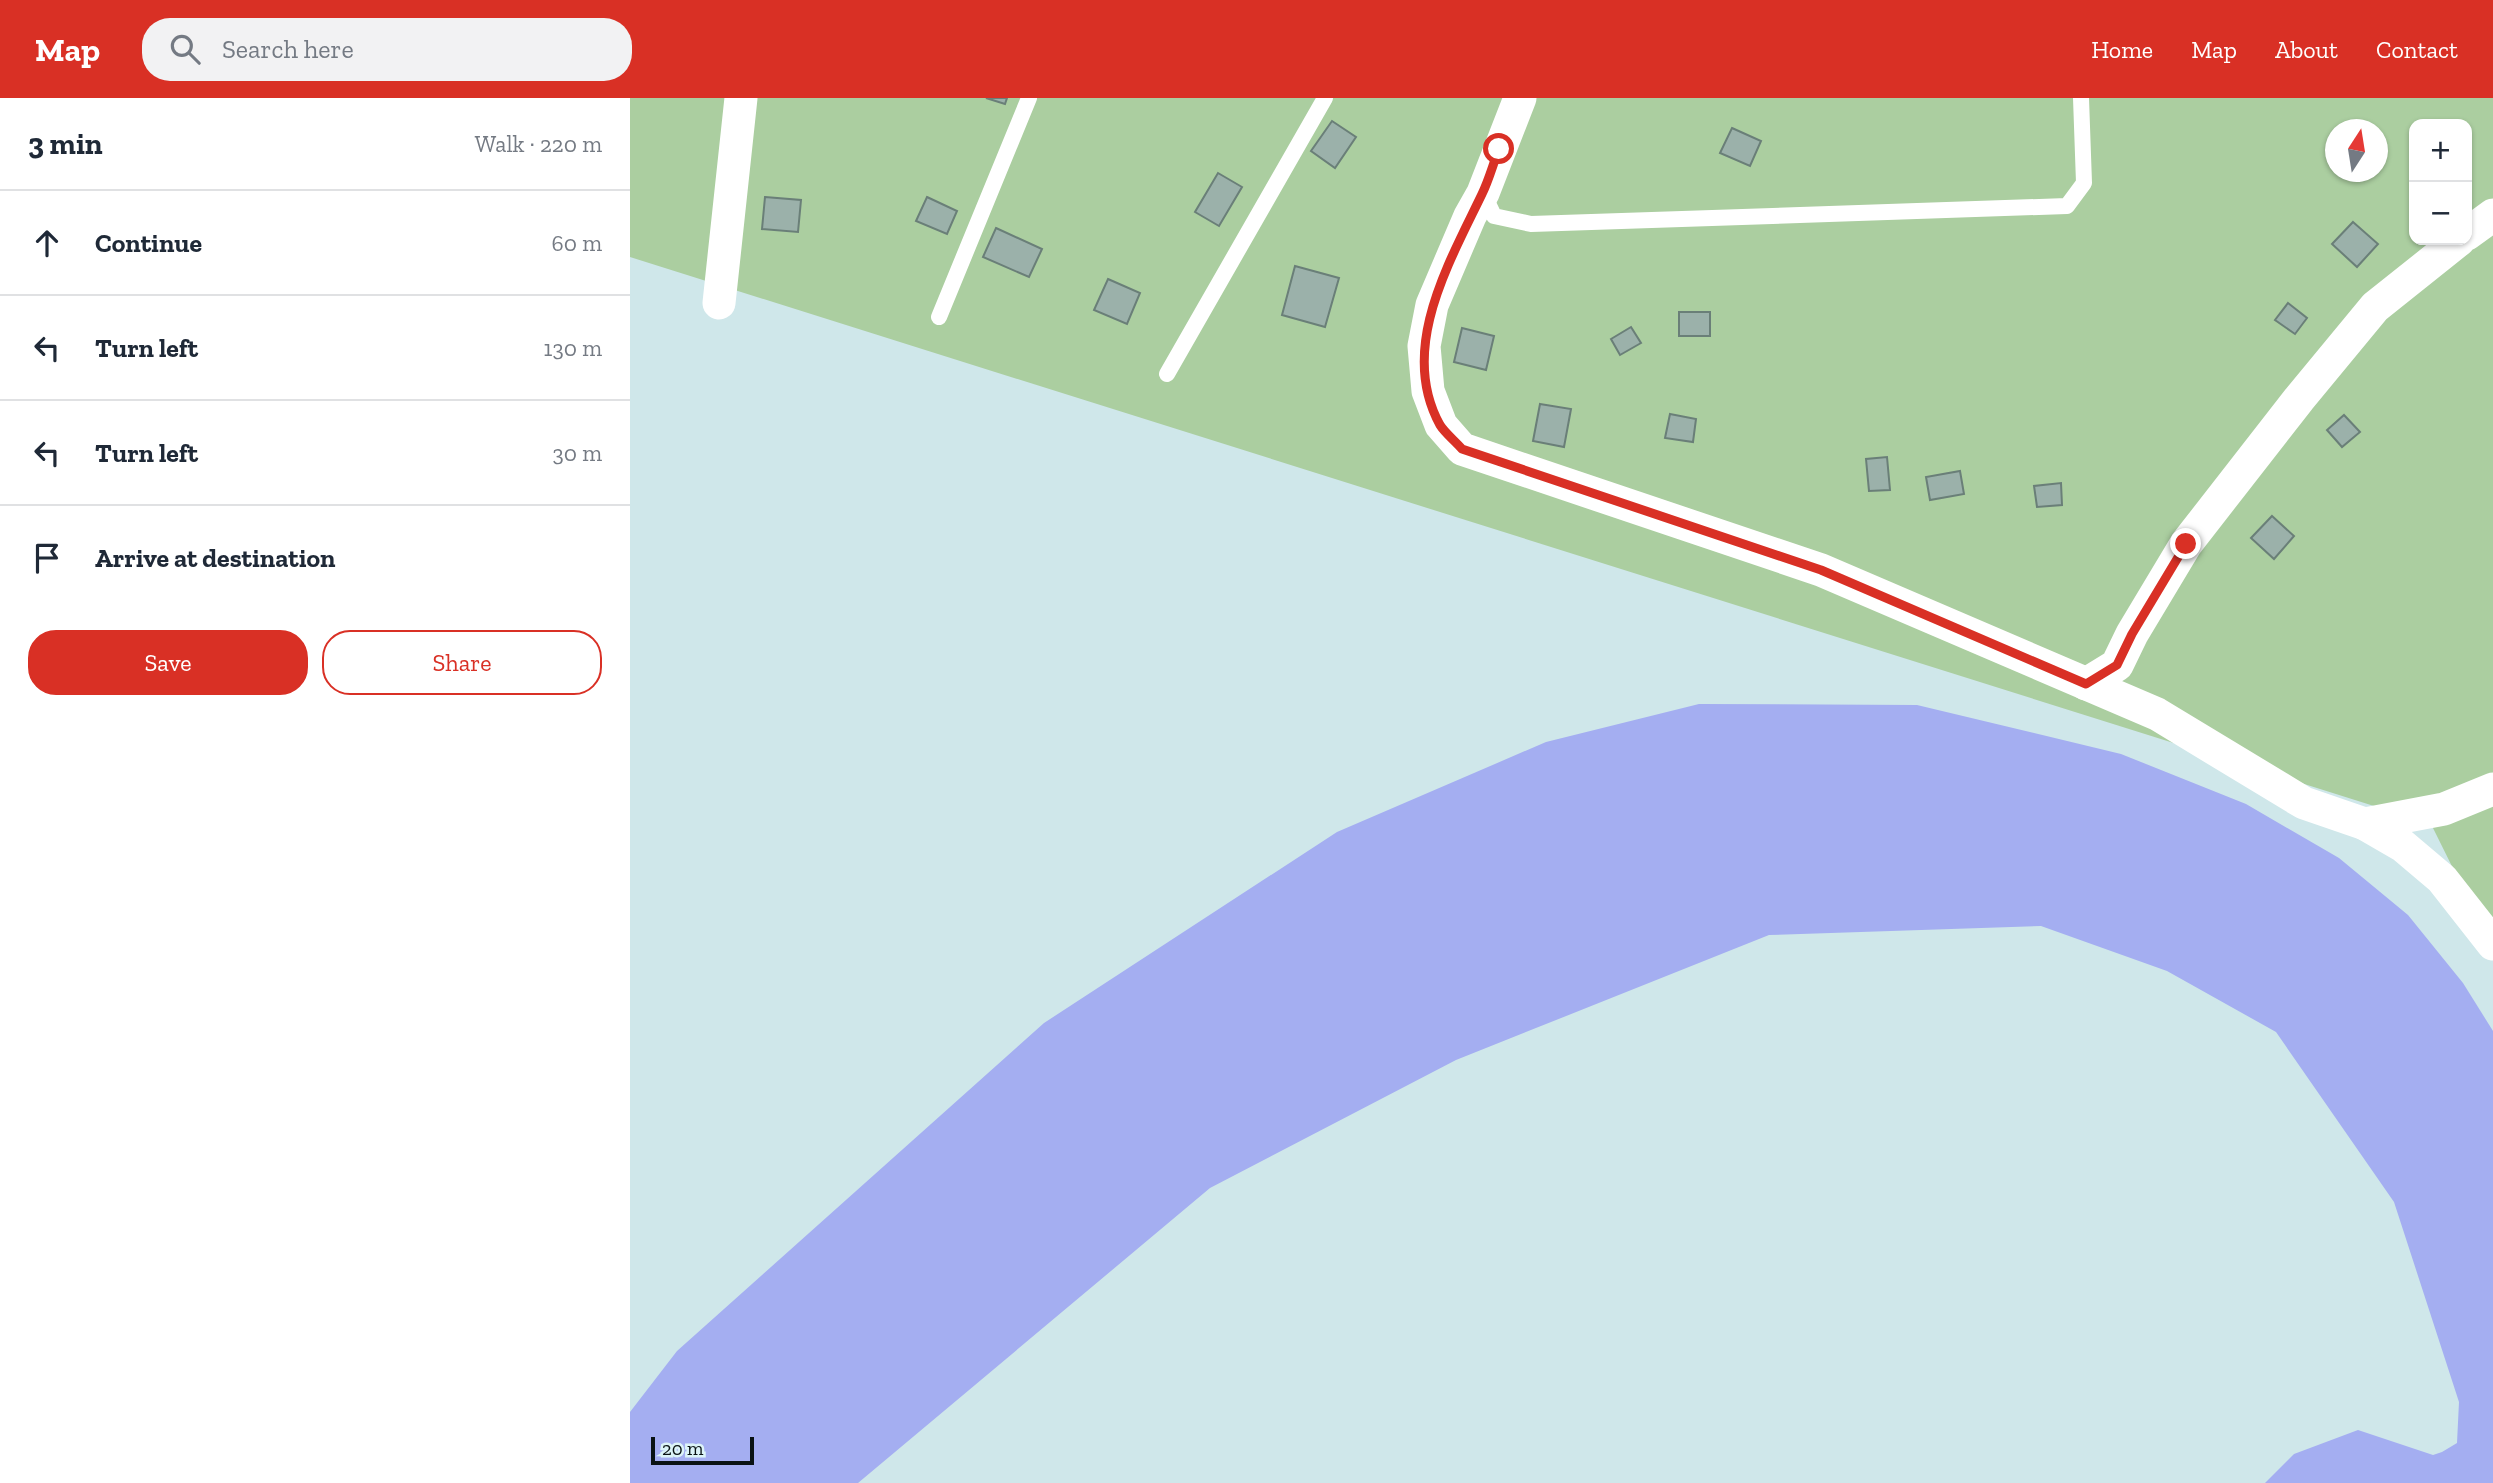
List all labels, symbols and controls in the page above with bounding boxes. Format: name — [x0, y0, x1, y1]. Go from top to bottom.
search box — [142, 18, 632, 81]
text: Map — [35, 30, 100, 69]
icon: search — [166, 30, 204, 68]
text: Search here — [222, 33, 354, 65]
text: Home — [2091, 35, 2153, 64]
text: Map — [2191, 35, 2237, 64]
text: About — [2275, 35, 2338, 64]
text: Contact — [2376, 35, 2458, 64]
north arrow — [2325, 119, 2388, 182]
map controls — [2409, 119, 2472, 245]
button: + — [2409, 119, 2472, 182]
text: 3 min — [28, 126, 103, 162]
text: Walk · 220 m — [475, 130, 602, 158]
route start — [1483, 133, 1514, 164]
button: − — [2409, 182, 2472, 245]
icon: ahead — [28, 224, 66, 262]
text: Continue — [95, 227, 202, 259]
text: 60 m — [551, 229, 602, 257]
icon: left — [28, 329, 66, 367]
text: Turn left — [95, 332, 198, 364]
text: 130 m — [544, 334, 602, 362]
icon: left — [28, 434, 66, 472]
text: Turn left — [95, 437, 198, 469]
text: 30 m — [552, 439, 602, 467]
route end — [2170, 528, 2201, 559]
icon: arrive — [28, 539, 66, 577]
text: Arrive at destination — [95, 542, 335, 574]
button: Save — [28, 630, 308, 695]
button: Share — [322, 630, 602, 695]
scale bar — [651, 1434, 754, 1466]
text: 20 m — [662, 1437, 703, 1460]

